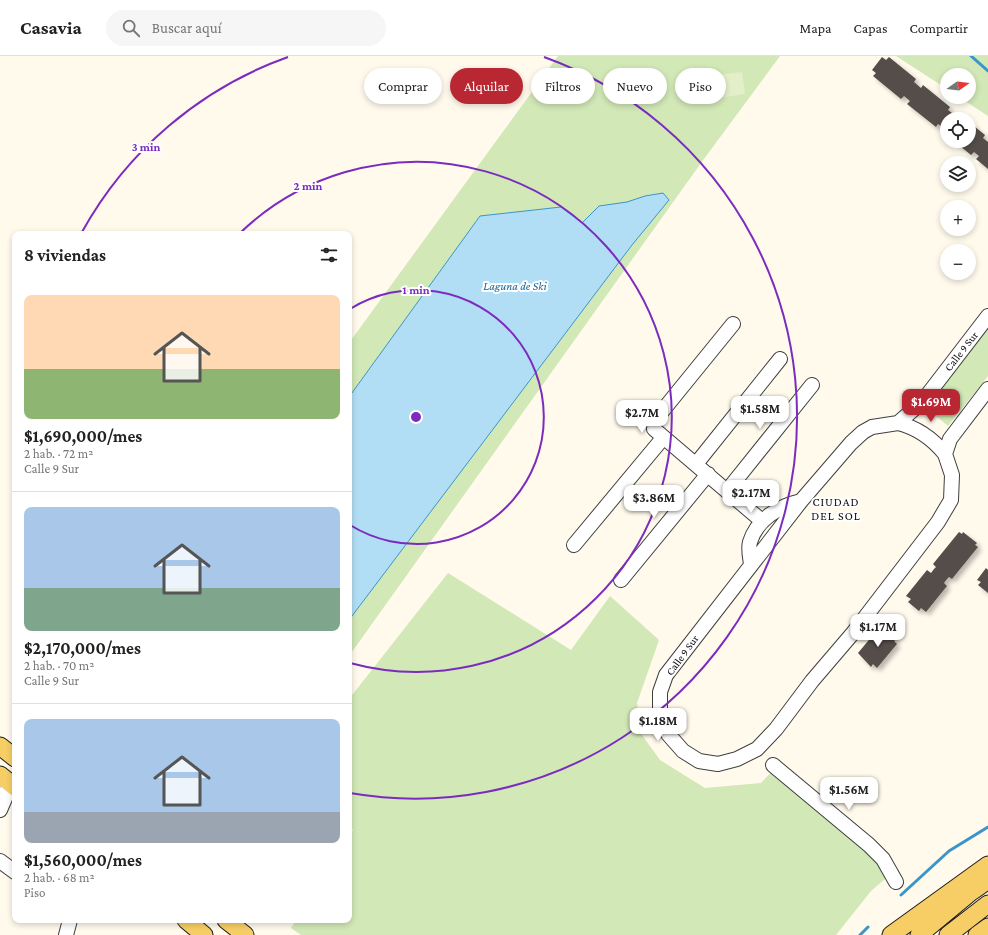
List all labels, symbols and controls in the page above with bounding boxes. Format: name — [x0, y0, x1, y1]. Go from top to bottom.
search box — [106, 10, 386, 46]
text: Casavia — [20, 17, 82, 38]
icon: search — [120, 17, 142, 39]
text: Buscar aquí — [152, 20, 222, 36]
text: Mapa — [800, 20, 832, 36]
text: Capas — [854, 20, 888, 36]
text: Compartir — [910, 20, 968, 36]
chip: Comprar — [364, 68, 442, 104]
chip: Alquilar — [450, 68, 523, 104]
chip: Filtros — [531, 68, 595, 104]
chip: Nuevo — [603, 68, 667, 104]
chip: Piso — [675, 68, 726, 104]
north arrow — [940, 68, 976, 104]
map controls — [940, 68, 976, 280]
button: locate — [940, 112, 976, 148]
text: 3 min — [132, 140, 160, 154]
button: layers — [940, 156, 976, 192]
text: 2 min — [294, 179, 323, 193]
button: + — [940, 200, 976, 236]
icon: filters — [318, 244, 340, 266]
button: − — [940, 244, 976, 280]
text: 8 viviendas — [24, 246, 106, 265]
water label: Laguna de Ski — [483, 279, 547, 293]
text: 1 min — [402, 283, 430, 297]
icon: home — [146, 321, 218, 393]
street label: Calle 9 Sur — [942, 329, 980, 373]
pin: $1.69M — [898, 389, 964, 423]
text: $1.69M — [911, 394, 951, 409]
pin: $1.58M — [727, 396, 793, 430]
pin: $2.7M — [614, 400, 670, 434]
text: $1.58M — [740, 401, 780, 416]
text: $2.7M — [625, 405, 659, 420]
centre of rings — [409, 410, 423, 424]
text: $1,690,000/mes — [24, 427, 142, 446]
text: 2 hab. · 72 m² — [24, 446, 93, 461]
text: Calle 9 Sur — [24, 461, 79, 476]
pin: $2.17M — [718, 480, 784, 514]
pin: $3.86M — [621, 485, 687, 519]
text: $2.17M — [731, 485, 771, 500]
text: $3.86M — [633, 490, 675, 505]
district label: CIUDAD DEL SOL — [811, 495, 861, 523]
icon: home — [146, 533, 218, 605]
pin: $1.17M — [845, 614, 911, 648]
text: $1.17M — [859, 619, 897, 634]
street label: Calle 9 Sur — [663, 632, 701, 677]
text: $2,170,000/mes — [24, 639, 141, 658]
text: 2 hab. · 70 m² — [24, 658, 94, 673]
text: Calle 9 Sur — [24, 673, 79, 688]
pin: $1.18M — [625, 708, 691, 742]
text: $1.18M — [639, 713, 677, 728]
icon: home — [146, 745, 218, 817]
pin: $1.56M — [816, 777, 882, 811]
text: $1.56M — [829, 782, 869, 797]
text: $1,560,000/mes — [24, 851, 142, 870]
text: 2 hab. · 68 m² — [24, 870, 95, 885]
text: Piso — [24, 885, 45, 900]

